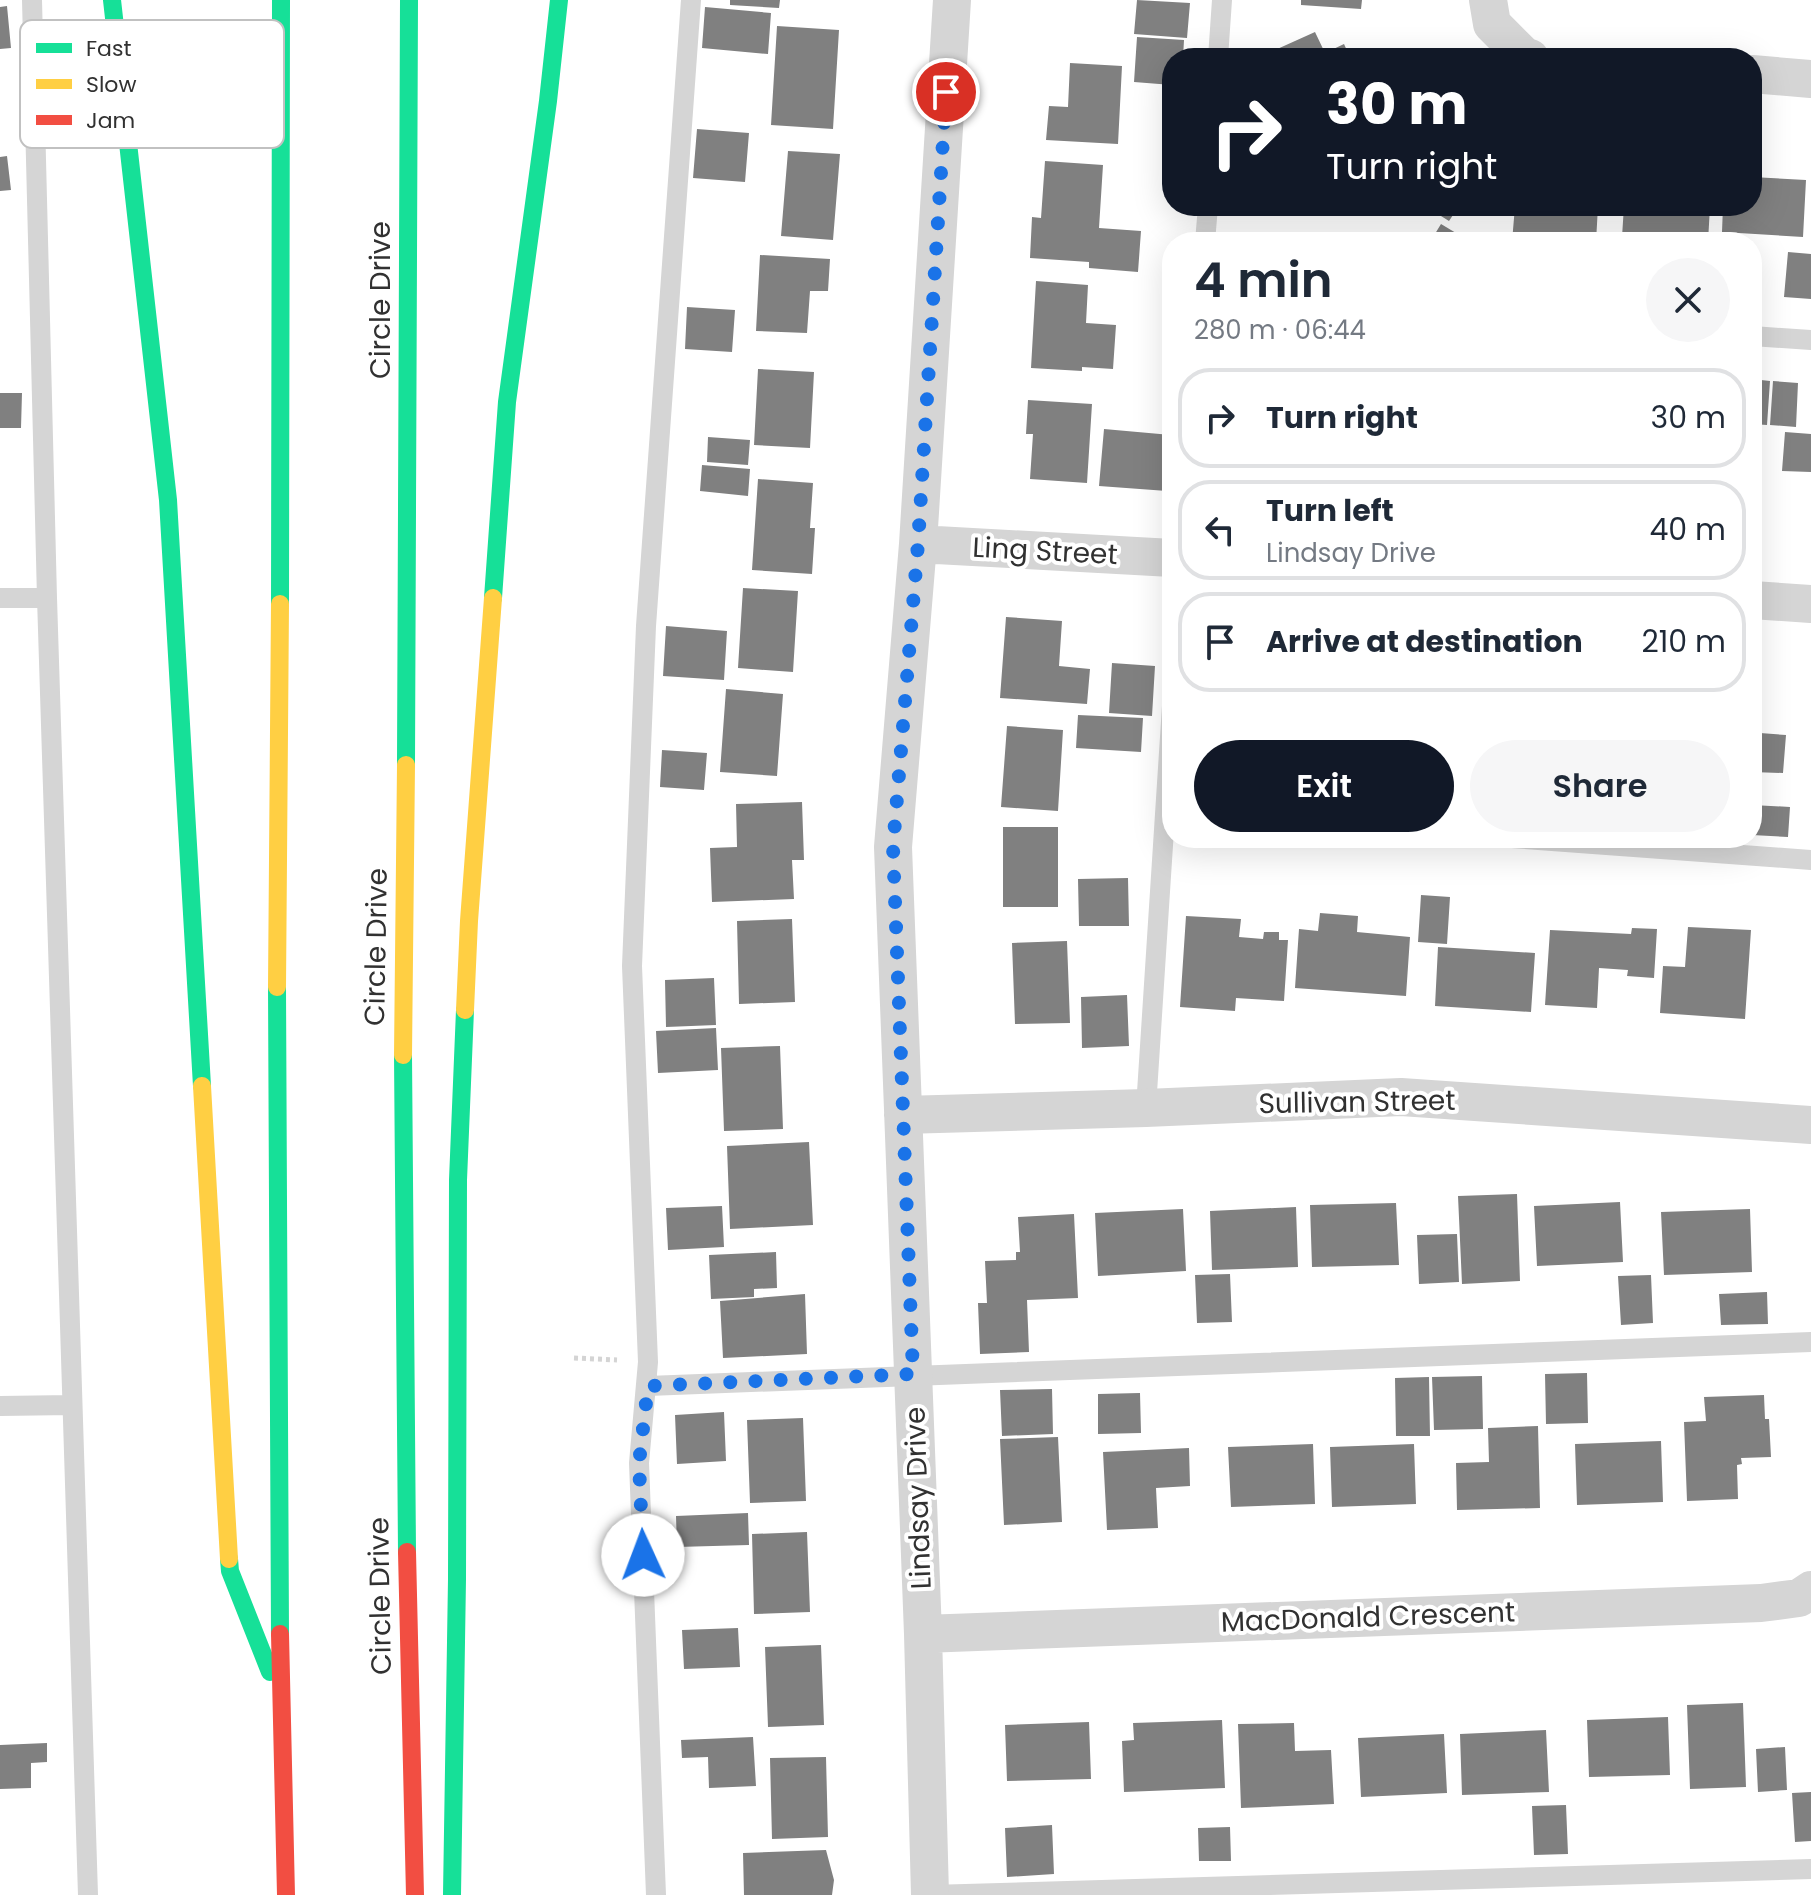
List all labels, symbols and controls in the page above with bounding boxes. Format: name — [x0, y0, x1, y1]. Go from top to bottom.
legend — [20, 20, 284, 148]
text: Fast — [86, 33, 131, 64]
pin — [912, 58, 980, 126]
text: 30 m — [1326, 65, 1468, 144]
text: Slow — [86, 69, 136, 100]
icon: arrive — [924, 70, 968, 114]
icon: right — [1194, 80, 1298, 184]
text: Jam — [86, 105, 135, 136]
text: Turn right — [1326, 141, 1497, 192]
street label: Circle Drive — [361, 221, 400, 379]
text: 4 min — [1194, 247, 1333, 314]
button: close — [1646, 258, 1730, 342]
text: 280 m · 06:44 — [1194, 312, 1366, 348]
icon: right — [1198, 396, 1242, 440]
text: Turn right — [1266, 396, 1418, 439]
text: 30 m — [1651, 396, 1726, 439]
text: Turn left — [1266, 489, 1394, 532]
icon: left — [1198, 508, 1242, 552]
text: 40 m — [1649, 508, 1726, 551]
street label: Ling Street — [971, 528, 1119, 574]
text: Lindsay Drive — [1266, 535, 1436, 571]
icon: arrive — [1198, 620, 1242, 664]
text: Arrive at destination — [1266, 620, 1583, 663]
text: 210 m — [1641, 620, 1726, 663]
button: Exit — [1194, 740, 1454, 832]
button: Share — [1470, 740, 1730, 832]
street label: Circle Drive — [355, 868, 397, 1026]
street label: Sullivan Street — [1258, 1081, 1456, 1123]
street label: Lindsay Drive — [895, 1406, 941, 1590]
position arrow — [601, 1513, 685, 1597]
street label: Circle Drive — [359, 1517, 401, 1675]
street label: MacDonald Crescent — [1220, 1592, 1516, 1642]

